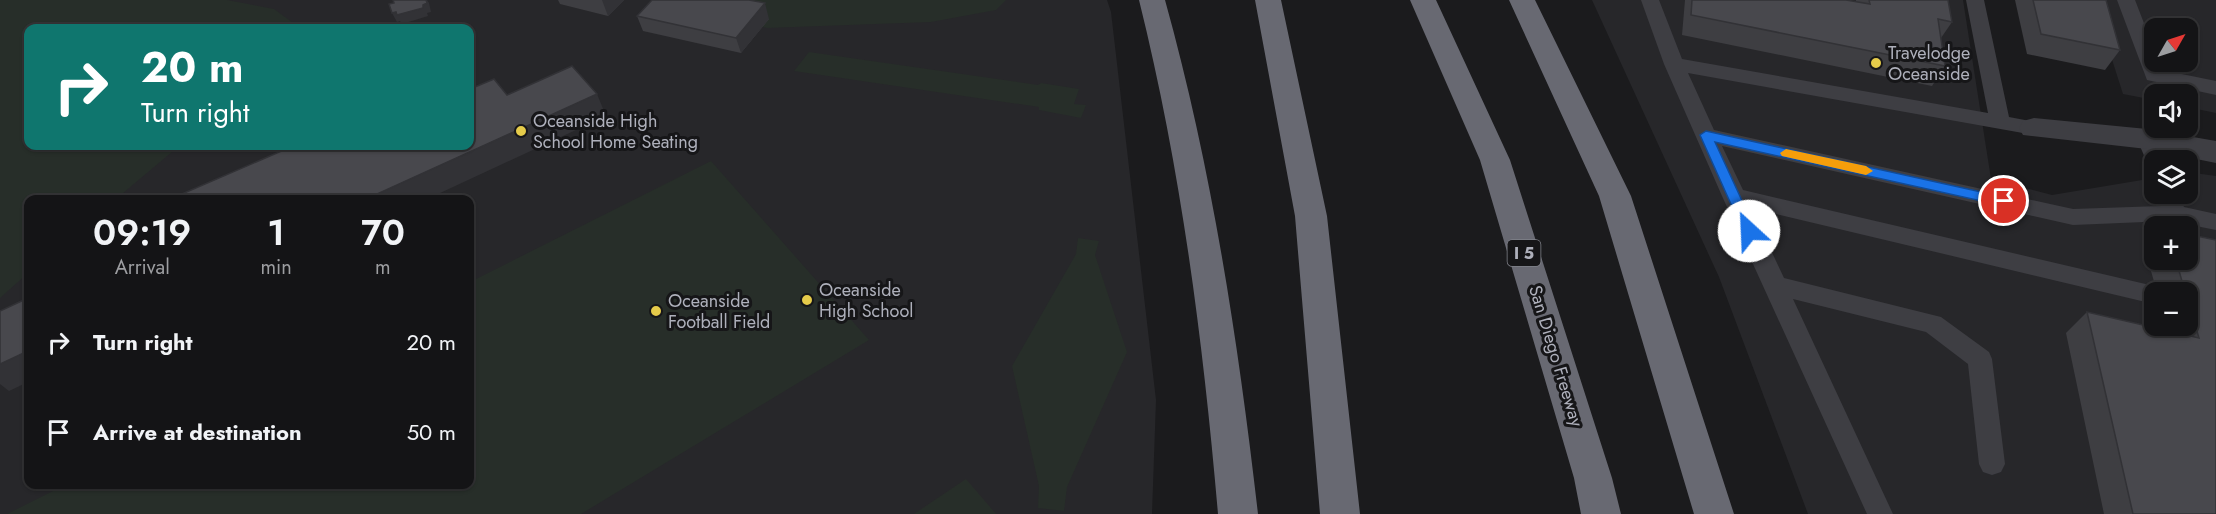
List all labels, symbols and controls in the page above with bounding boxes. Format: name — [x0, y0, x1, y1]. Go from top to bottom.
north arrow — [2144, 18, 2198, 72]
map controls — [2144, 18, 2198, 336]
text: 20 m — [141, 37, 243, 98]
place label: Travelodge Oceanside — [1888, 40, 1970, 87]
icon: right — [42, 48, 120, 126]
marker: Travelodge Oceanside — [1869, 56, 1883, 70]
button: sound — [2144, 84, 2198, 138]
text: Turn right — [141, 93, 249, 132]
place label: Oceanside High School Home Seating — [533, 108, 698, 155]
marker: Oceanside High School Home Seating — [514, 124, 528, 138]
button: layers — [2144, 150, 2198, 204]
pin — [1978, 175, 2029, 226]
icon: arrive — [1987, 184, 2020, 217]
position arrow — [1717, 199, 1781, 263]
text: 09:19 — [93, 206, 191, 258]
text: 1 — [267, 206, 285, 258]
text: 70 — [361, 206, 405, 258]
button: + — [2144, 216, 2198, 270]
road number: I 5 — [1508, 240, 1540, 266]
text: Arrival — [115, 253, 170, 282]
text: min — [260, 253, 292, 282]
text: m — [375, 253, 391, 282]
place label: Oceanside High School — [819, 277, 913, 324]
street label: San Diego Freeway — [1522, 282, 1590, 430]
button: − — [2144, 282, 2198, 336]
place label: Oceanside Football Field — [668, 288, 770, 335]
marker: Oceanside High School — [800, 293, 814, 307]
marker: Oceanside Football Field — [649, 304, 663, 318]
icon: right — [42, 326, 75, 359]
text: Turn right — [93, 326, 193, 358]
text: 20 m — [407, 326, 456, 358]
icon: arrive — [42, 416, 75, 449]
text: Arrive at destination — [93, 416, 302, 448]
text: 50 m — [407, 416, 456, 448]

